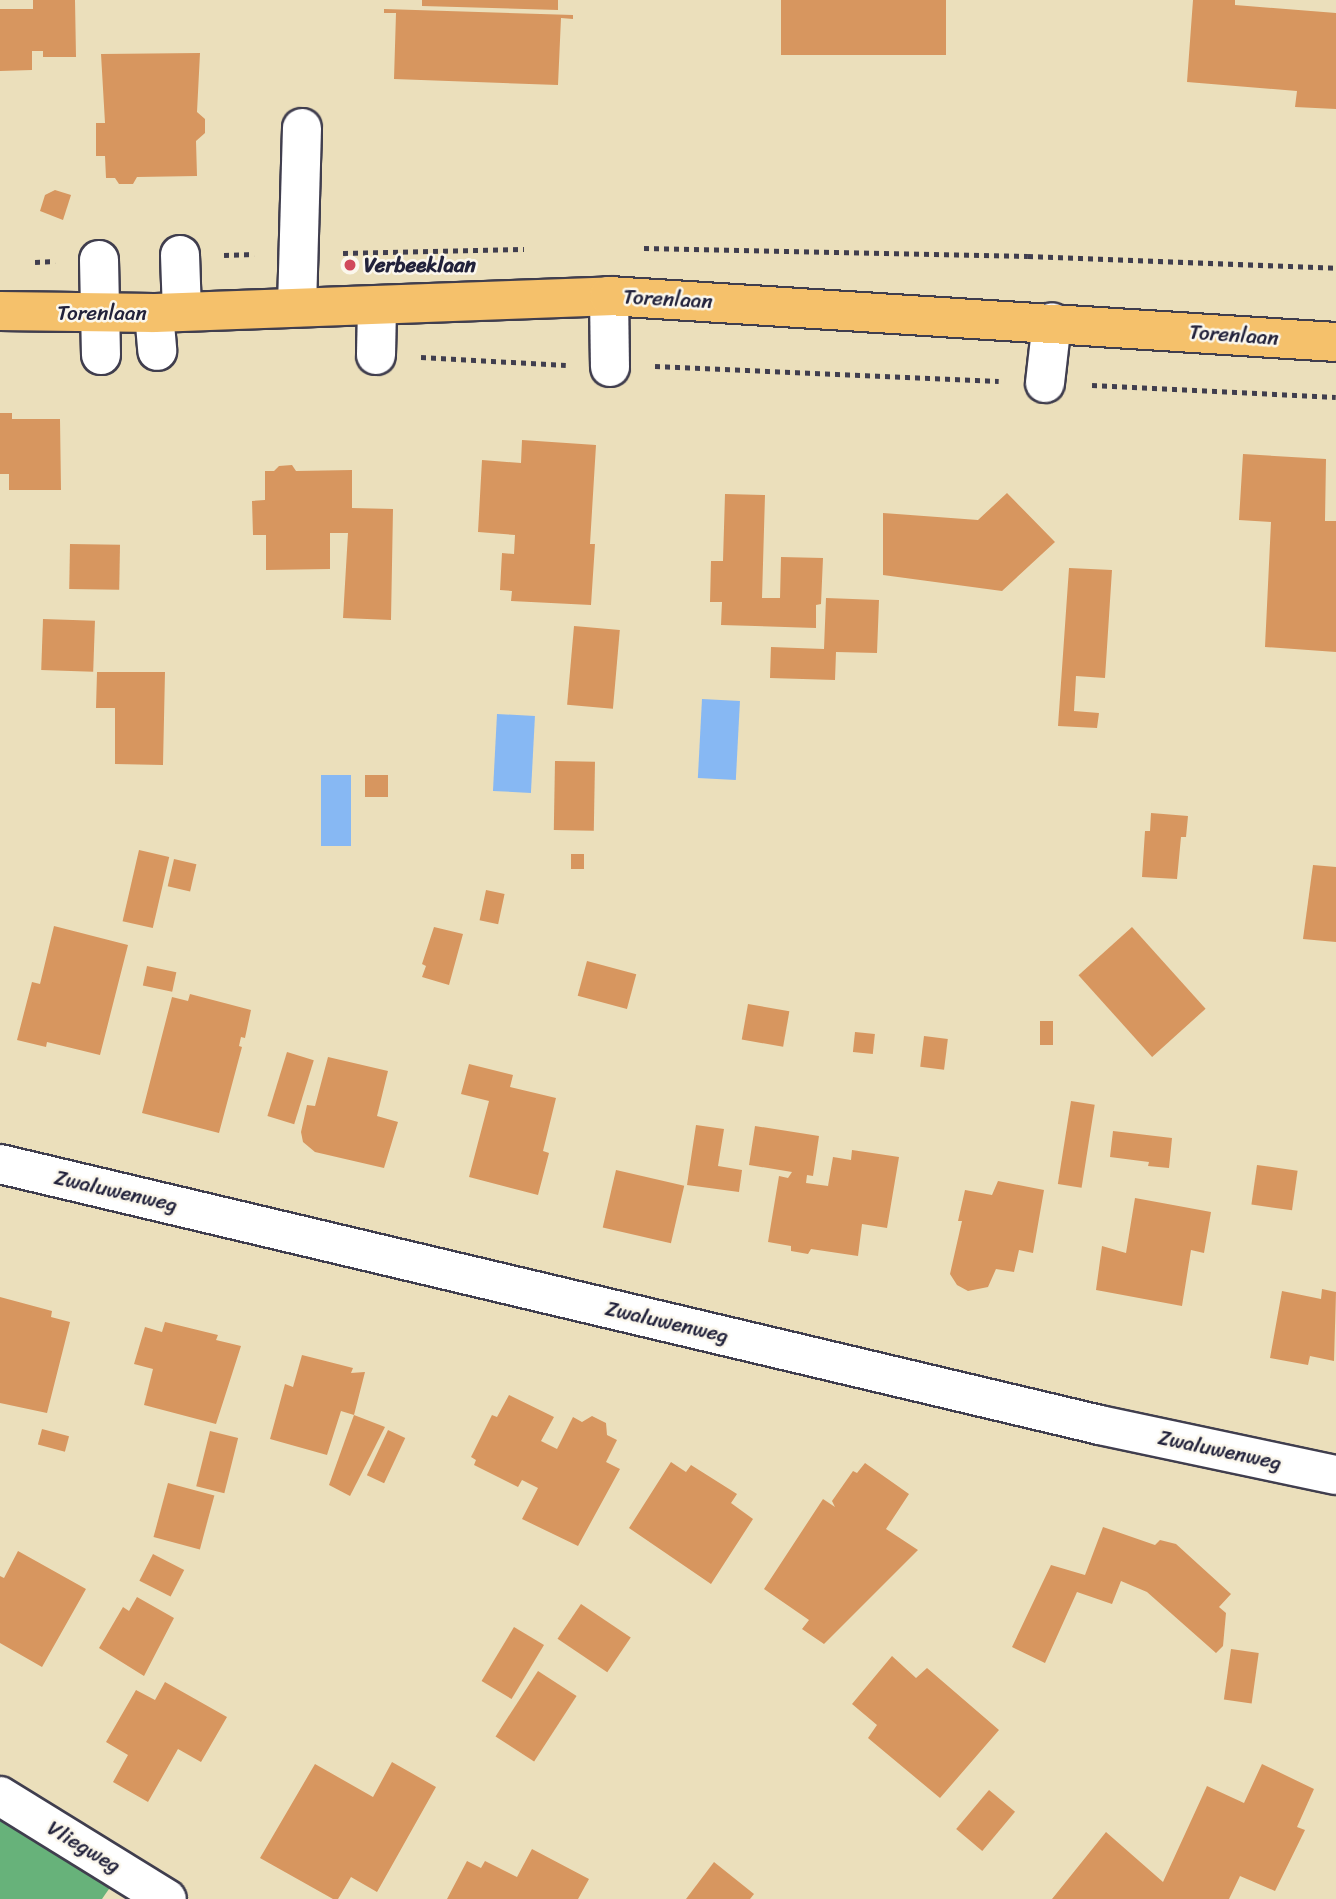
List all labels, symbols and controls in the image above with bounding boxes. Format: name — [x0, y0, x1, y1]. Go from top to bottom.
place label: Verbeeklaan — [364, 252, 476, 278]
marker: Verbeeklaan — [342, 257, 358, 273]
street label: Torenlaan — [623, 284, 713, 314]
street label: Torenlaan — [57, 300, 147, 326]
street label: Torenlaan — [1188, 319, 1280, 351]
street label: Zwaluwenweg — [52, 1165, 180, 1217]
street label: Zwaluwenweg — [603, 1296, 731, 1348]
street label: Zwaluwenweg — [1156, 1425, 1284, 1475]
street label: Vliegweg — [43, 1815, 125, 1879]

